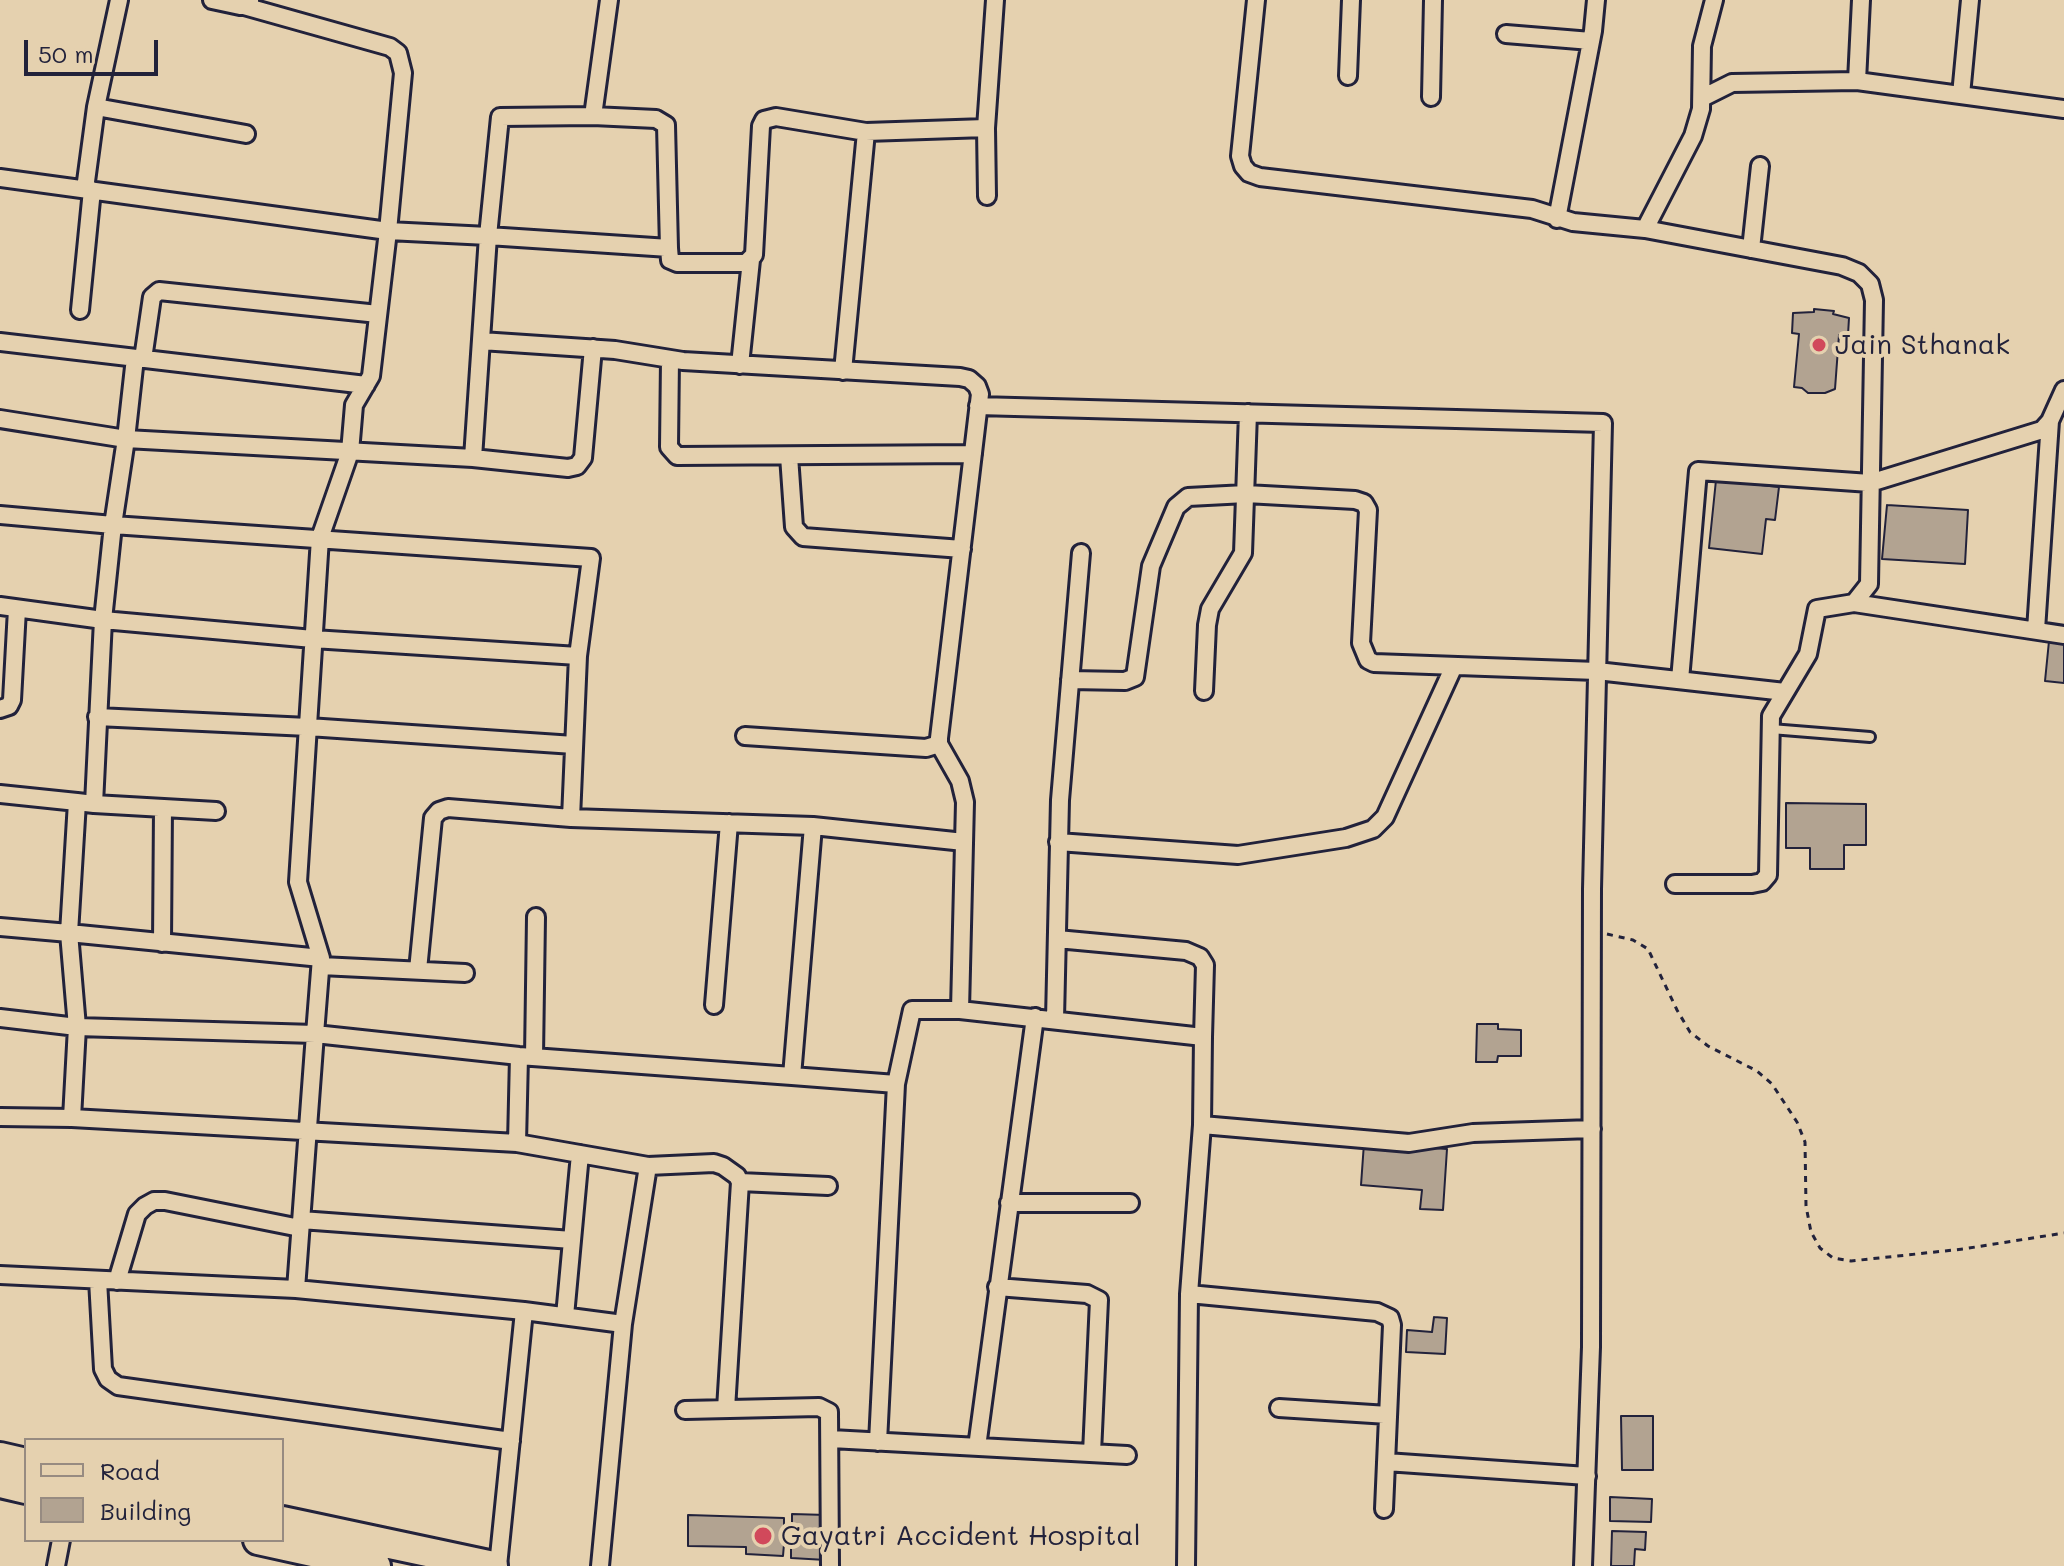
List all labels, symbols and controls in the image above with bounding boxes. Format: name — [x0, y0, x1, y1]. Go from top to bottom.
scale bar — [28, 24, 162, 74]
text: 50 m — [38, 38, 94, 69]
place label: Jain Sthanak — [1835, 328, 2010, 362]
marker: Jain Sthanak — [1810, 336, 1828, 354]
legend — [24, 1438, 284, 1542]
text: Road — [100, 1455, 160, 1486]
text: Building — [100, 1495, 191, 1526]
place label: Gayatri Accident Hospital — [781, 1519, 1141, 1553]
marker: Gayatri Accident Hospital — [752, 1525, 774, 1547]

